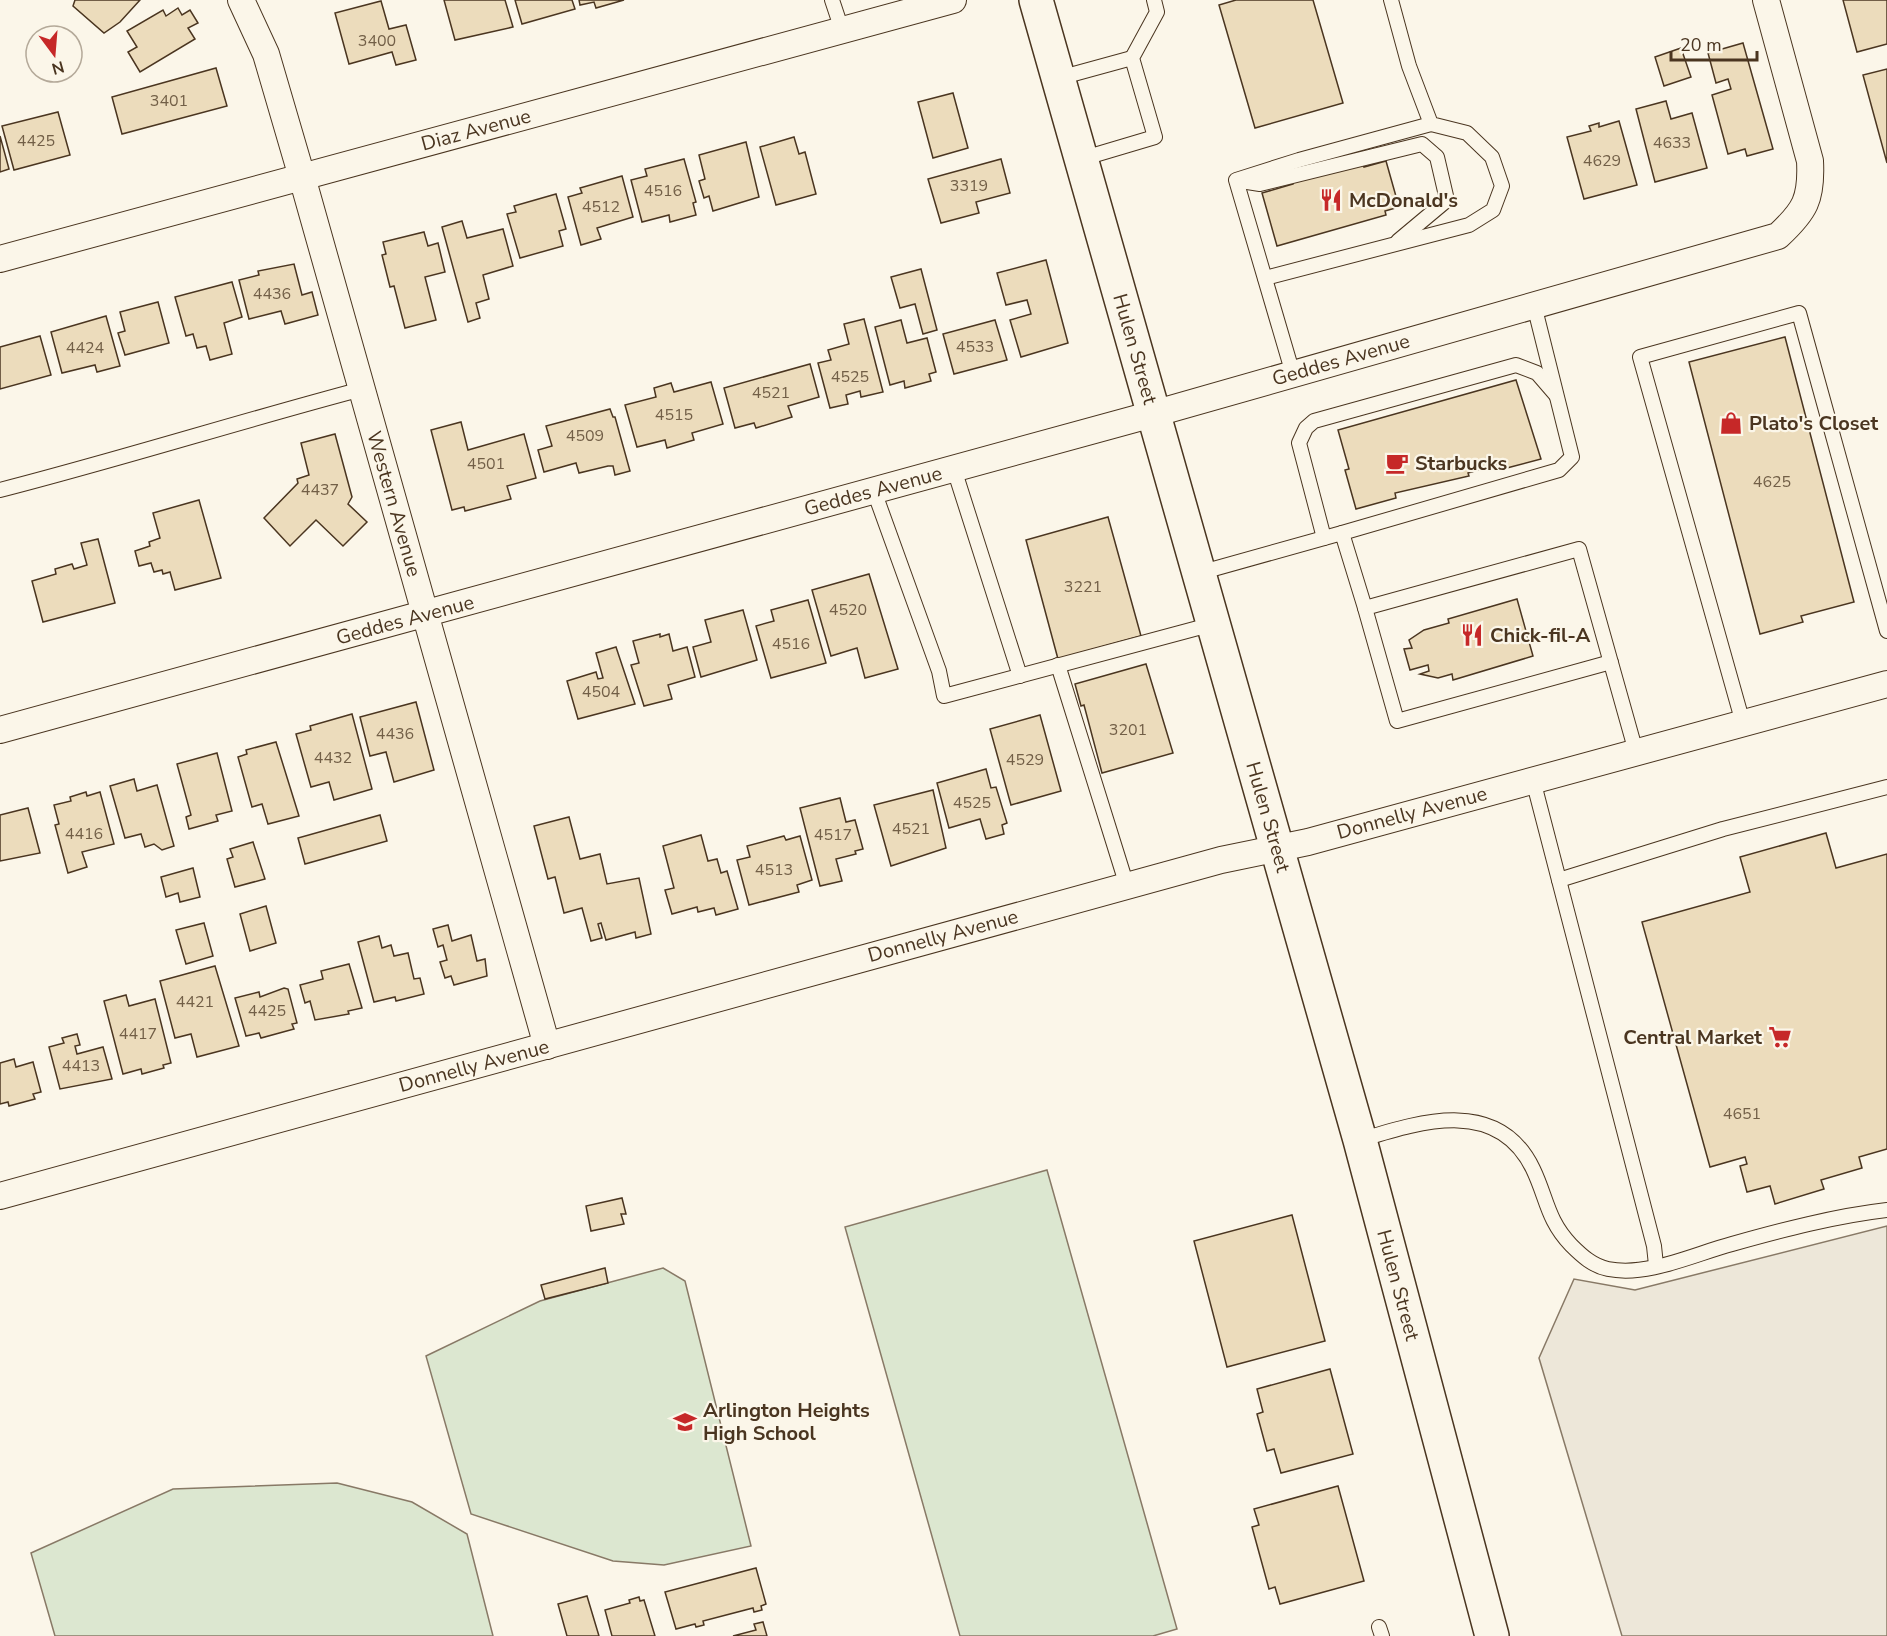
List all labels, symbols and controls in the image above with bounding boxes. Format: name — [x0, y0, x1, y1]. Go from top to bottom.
north arrow — [24, 24, 84, 84]
scale bar — [1671, 24, 1756, 62]
house number: 3400 — [358, 30, 396, 52]
text: 20 m — [1680, 33, 1722, 57]
text: N — [49, 55, 67, 80]
house number: 3401 — [150, 90, 188, 112]
street label: Diaz Avenue — [418, 102, 534, 158]
house number: 4425 — [17, 130, 55, 152]
house number: 4633 — [1653, 132, 1691, 154]
house number: 4629 — [1583, 150, 1621, 172]
house number: 3319 — [950, 175, 988, 197]
house number: 4516 — [644, 180, 682, 202]
restaurant icon: McDonald's — [1318, 187, 1344, 213]
place label: McDonald's — [1349, 187, 1458, 214]
house number: 4512 — [582, 196, 620, 218]
house number: 4436 — [253, 283, 291, 305]
street label: Hulen Street — [1106, 291, 1164, 408]
street label: Geddes Avenue — [1269, 327, 1413, 393]
house number: 4533 — [956, 336, 994, 358]
house number: 4424 — [66, 337, 105, 359]
house number: 4525 — [831, 366, 869, 388]
house number: 4521 — [752, 382, 790, 404]
house number: 4515 — [655, 404, 693, 426]
shop icon: Plato's Closet — [1718, 410, 1744, 436]
place label: Plato's Closet — [1749, 410, 1878, 437]
house number: 4509 — [566, 425, 604, 447]
street label: Western Avenue — [360, 428, 428, 580]
cafe icon: Starbucks — [1384, 450, 1410, 476]
place label: Starbucks — [1415, 450, 1508, 477]
house number: 4501 — [467, 453, 505, 475]
street label: Geddes Avenue — [801, 460, 945, 522]
house number: 4625 — [1753, 471, 1791, 493]
house number: 4437 — [301, 479, 339, 501]
house number: 3221 — [1064, 576, 1102, 598]
street label: Geddes Avenue — [333, 589, 477, 651]
house number: 4520 — [829, 599, 867, 621]
restaurant icon: Chick-fil-A — [1459, 622, 1485, 648]
place label: Chick-fil-A — [1490, 622, 1590, 649]
house number: 4516 — [772, 633, 810, 655]
house number: 4504 — [582, 681, 621, 703]
house number: 3201 — [1109, 719, 1147, 741]
house number: 4436 — [376, 723, 414, 745]
house number: 4432 — [314, 747, 352, 769]
house number: 4529 — [1006, 749, 1044, 771]
street label: Hulen Street — [1239, 759, 1297, 876]
street label: Donnelly Avenue — [1334, 780, 1490, 846]
house number: 4525 — [953, 792, 991, 814]
house number: 4521 — [892, 818, 930, 840]
house number: 4416 — [65, 823, 103, 845]
house number: 4517 — [814, 824, 852, 846]
house number: 4513 — [755, 859, 793, 881]
street label: Donnelly Avenue — [865, 903, 1021, 969]
house number: 4421 — [176, 991, 214, 1013]
house number: 4425 — [248, 1000, 286, 1022]
house number: 4417 — [119, 1023, 157, 1045]
place label: Central Market — [1623, 1024, 1762, 1051]
supermarket icon: Central Market — [1767, 1024, 1793, 1050]
street label: Donnelly Avenue — [396, 1033, 552, 1099]
house number: 4413 — [62, 1055, 100, 1077]
house number: 4651 — [1723, 1103, 1761, 1125]
street label: Hulen Street — [1370, 1226, 1426, 1345]
place label: Arlington Heights High School — [703, 1397, 870, 1447]
school or university icon: Arlington Heights High School — [672, 1409, 698, 1435]

